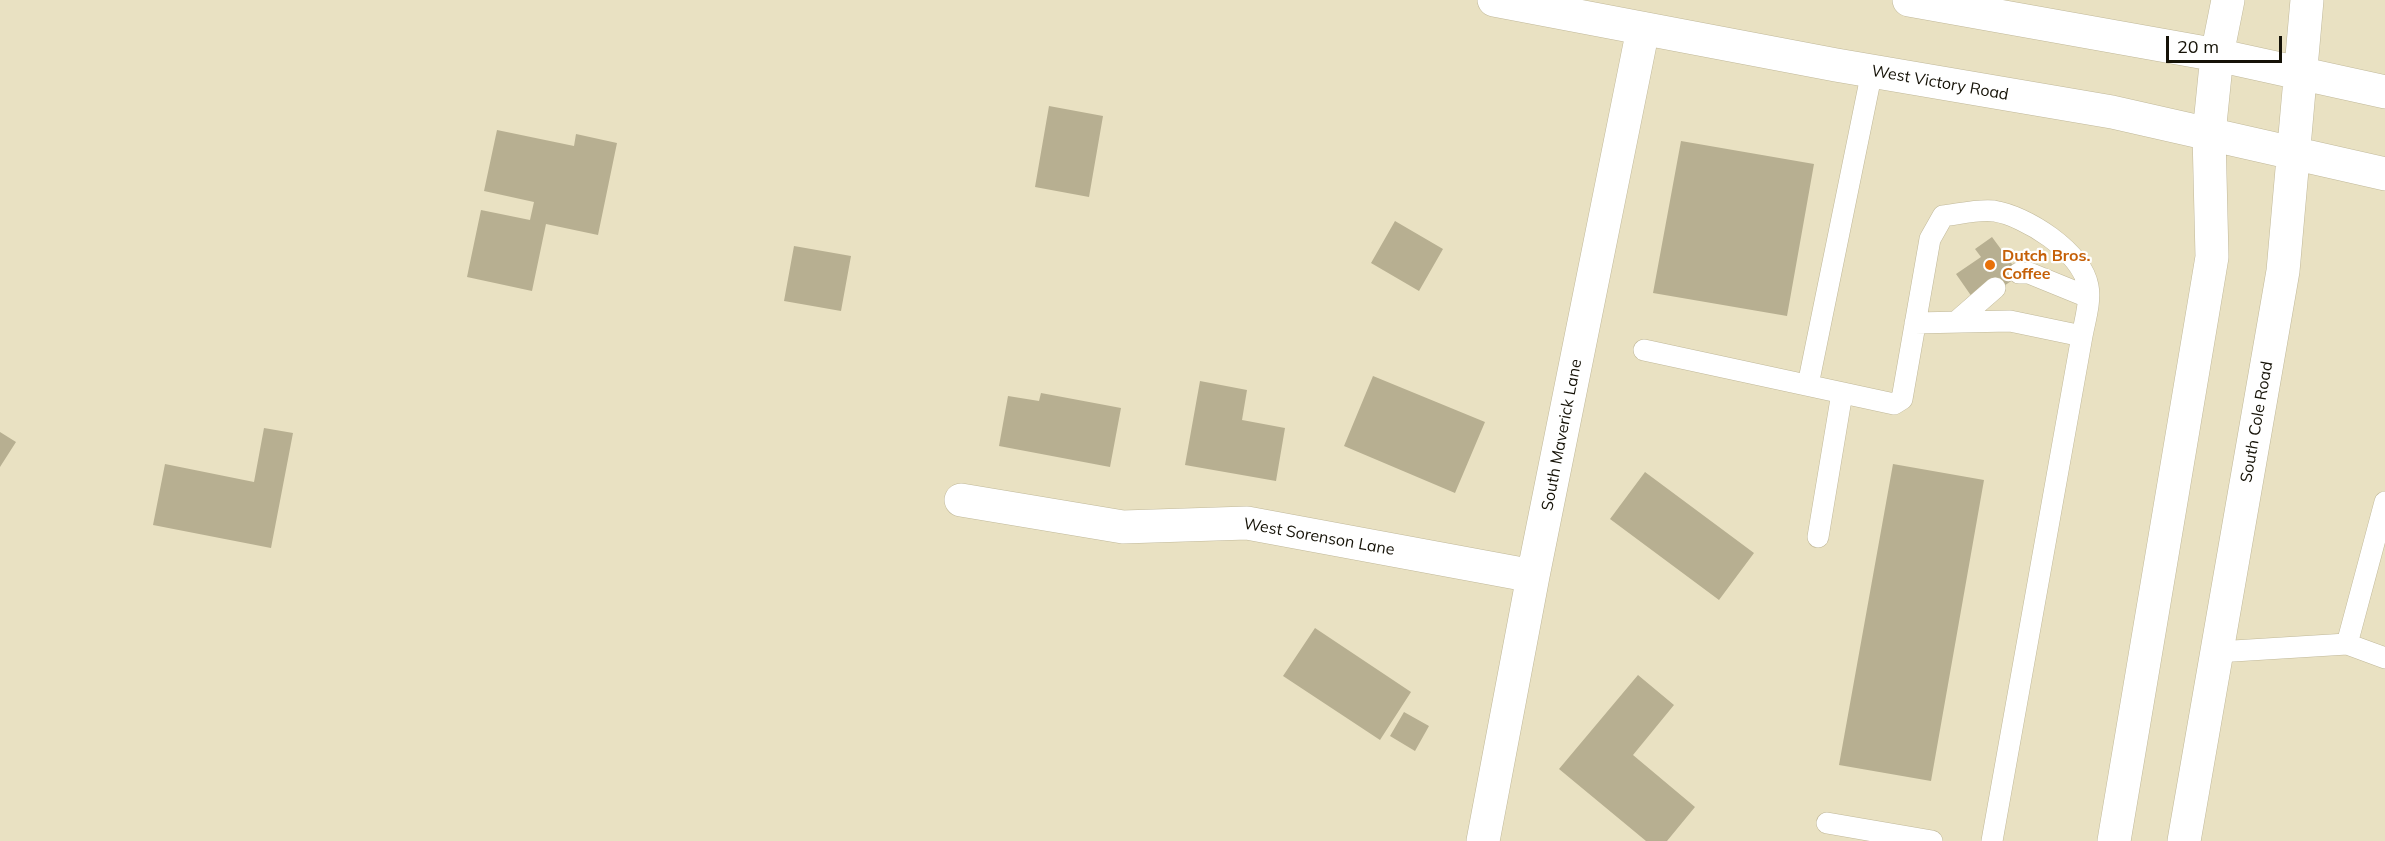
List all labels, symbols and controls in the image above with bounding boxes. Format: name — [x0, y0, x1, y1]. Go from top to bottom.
scale bar — [2169, 24, 2284, 62]
text: 20 m — [2177, 35, 2219, 58]
street label: West Victory Road — [1870, 61, 2010, 105]
place label: Dutch Bros. Coffee — [2002, 246, 2090, 284]
marker: Dutch Bros. Coffee — [1983, 258, 1997, 272]
street label: South Maverick Lane — [1538, 357, 1586, 513]
street label: South Cole Road — [2237, 360, 2277, 484]
street label: West Sorenson Lane — [1242, 514, 1396, 560]

